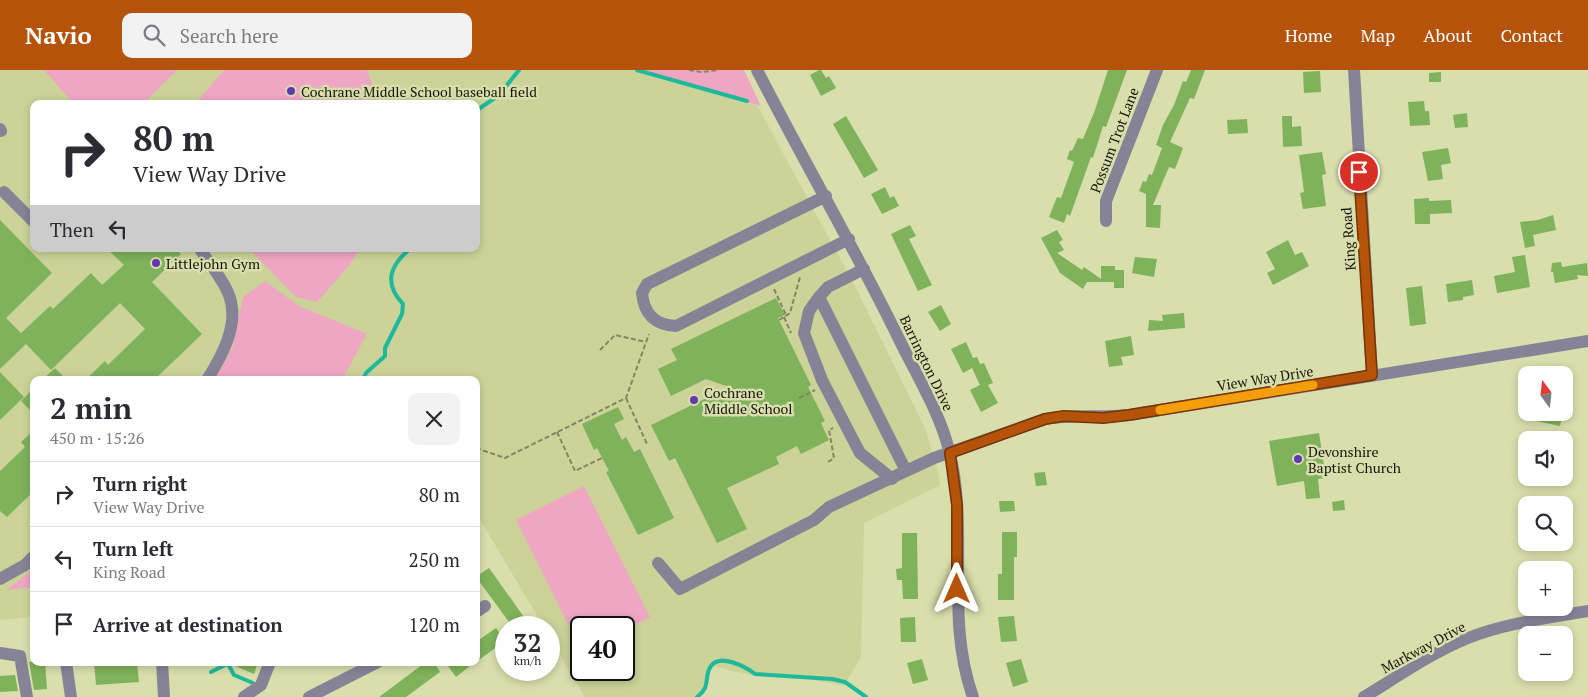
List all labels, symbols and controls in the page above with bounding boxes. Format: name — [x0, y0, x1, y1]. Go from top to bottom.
search box — [122, 13, 472, 58]
text: Navio — [25, 19, 92, 51]
icon: search — [140, 21, 168, 49]
text: Search here — [180, 23, 279, 48]
text: Home — [1285, 23, 1332, 47]
text: Map — [1360, 23, 1395, 47]
text: About — [1423, 23, 1472, 47]
text: Contact — [1500, 23, 1563, 47]
place label: Cochrane Middle School baseball field — [301, 82, 537, 101]
marker: Cochrane Middle School baseball field — [285, 85, 297, 97]
street label: Possum Trot Lane — [1085, 85, 1143, 195]
text: 80 m — [133, 115, 214, 161]
icon: right — [50, 120, 115, 185]
pin — [1338, 151, 1380, 193]
icon: arrive — [1345, 158, 1373, 186]
text: View Way Drive — [133, 159, 286, 188]
street label: King Road — [1336, 206, 1360, 271]
icon: left — [104, 215, 132, 243]
text: Then — [50, 217, 94, 242]
place label: Littlejohn Gym — [166, 254, 260, 273]
marker: Littlejohn Gym — [150, 257, 162, 269]
street label: Barrington Drive — [896, 312, 958, 414]
street label: View Way Drive — [1215, 361, 1315, 395]
north arrow — [1518, 366, 1572, 421]
map controls — [1518, 366, 1573, 681]
place label: Cochrane Middle School — [704, 383, 793, 418]
text: 2 min — [50, 388, 132, 428]
button: close — [408, 393, 460, 445]
marker: Cochrane Middle School — [688, 394, 700, 406]
text: 450 m · 15:26 — [50, 427, 144, 449]
button: sound — [1518, 431, 1573, 486]
place label: Devonshire Baptist Church — [1308, 442, 1401, 477]
marker: Devonshire Baptist Church — [1292, 453, 1304, 465]
text: Turn right — [93, 471, 187, 496]
icon: right — [50, 480, 78, 508]
text: 80 m — [419, 482, 460, 507]
text: View Way Drive — [93, 496, 204, 518]
button: search — [1518, 496, 1573, 551]
text: Turn left — [93, 536, 174, 561]
icon: left — [50, 545, 78, 573]
text: 250 m — [409, 547, 460, 572]
text: King Road — [93, 561, 166, 583]
button: + — [1518, 561, 1573, 616]
position arrow — [930, 562, 982, 614]
icon: arrive — [50, 610, 78, 638]
text: Arrive at destination — [93, 612, 282, 637]
text: 120 m — [409, 612, 460, 637]
speed limit sign: 40 — [570, 616, 635, 681]
street label: Markway Drive — [1378, 617, 1468, 677]
text: 32 — [513, 626, 542, 659]
button: − — [1518, 626, 1573, 681]
text: km/h — [514, 653, 541, 668]

